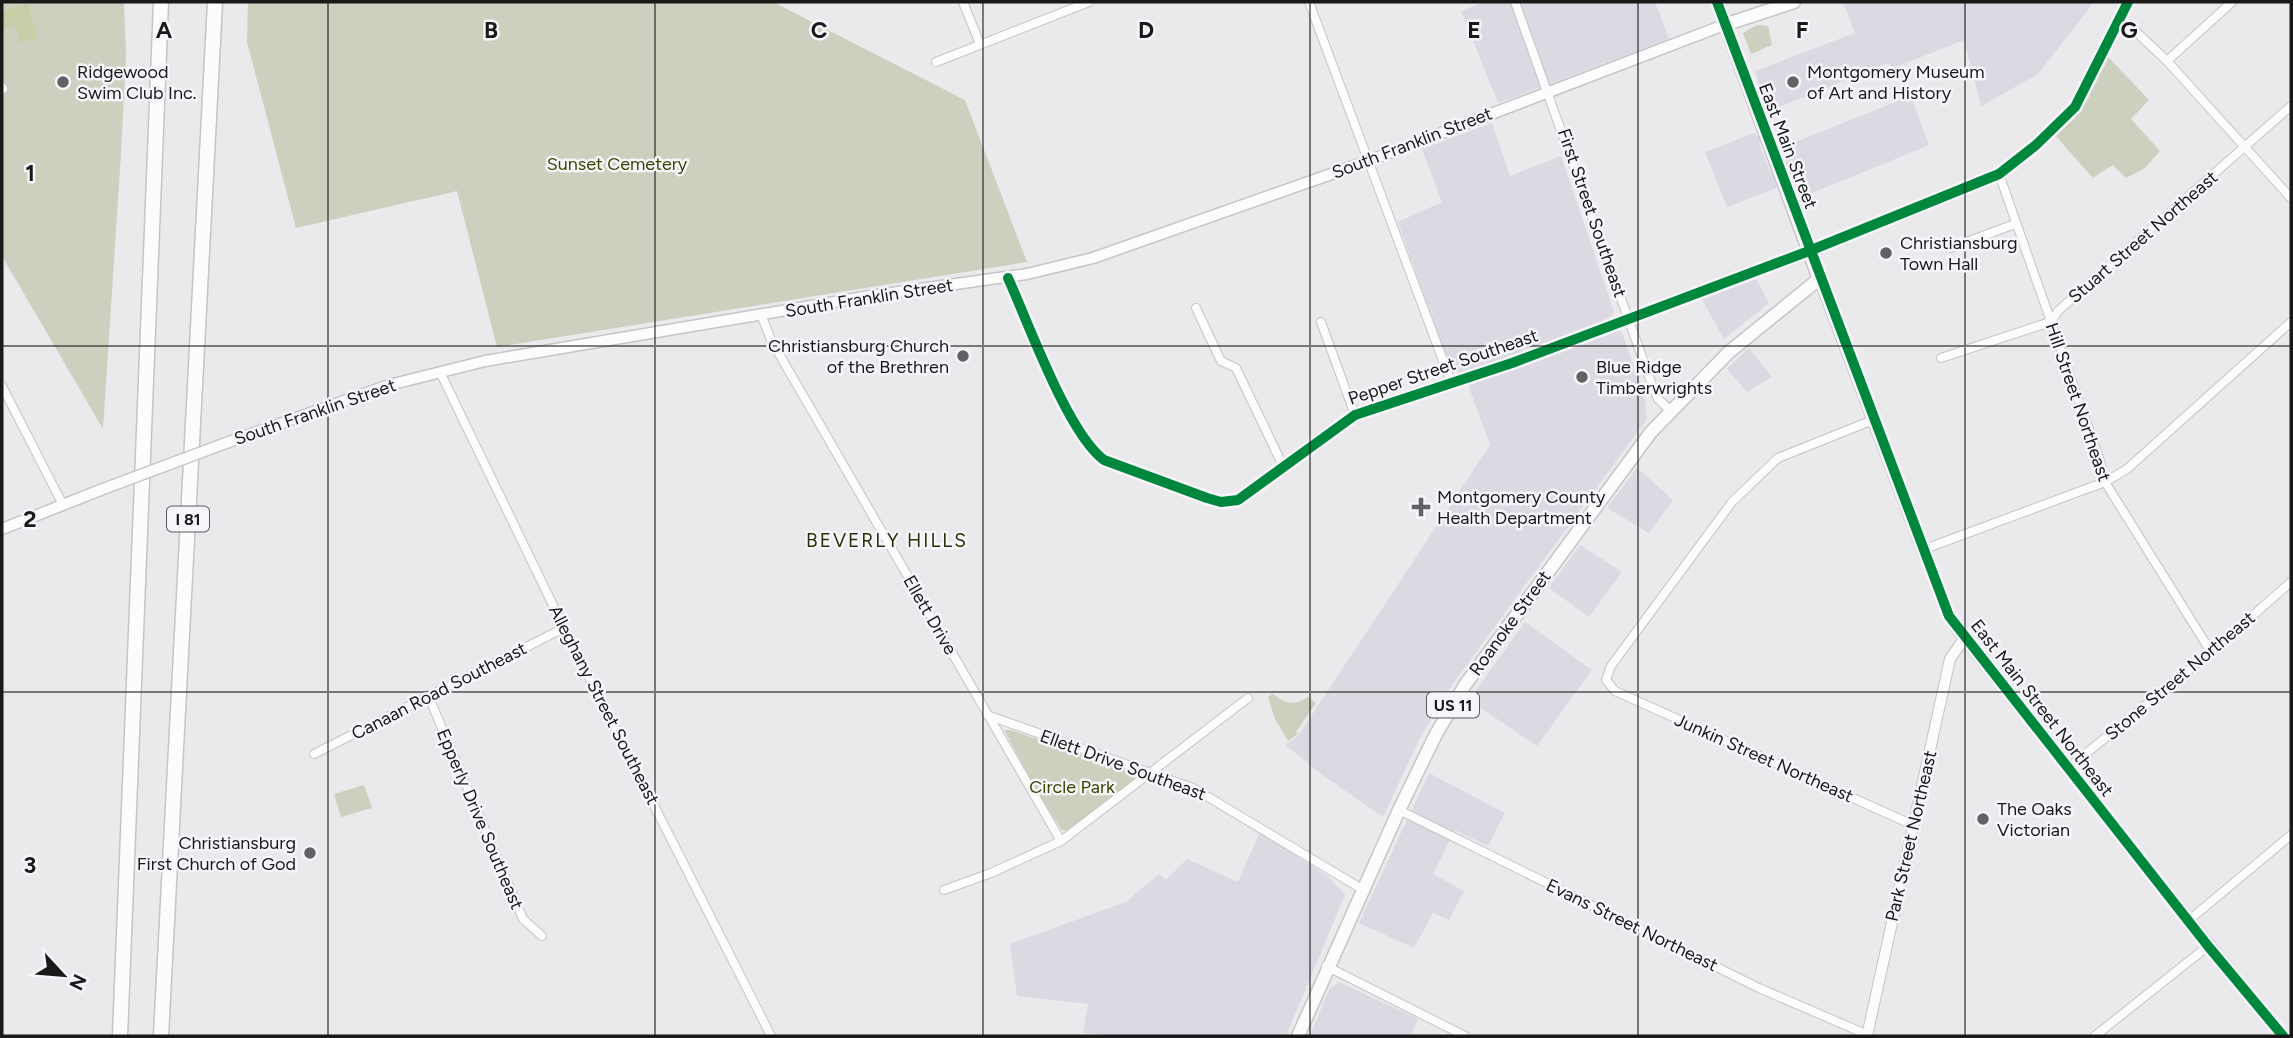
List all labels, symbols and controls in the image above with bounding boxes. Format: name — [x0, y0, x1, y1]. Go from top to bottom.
text: A — [156, 16, 173, 44]
text: B — [484, 16, 498, 44]
text: C — [811, 16, 828, 44]
text: D — [1138, 16, 1154, 44]
text: E — [1467, 16, 1481, 44]
text: F — [1796, 16, 1809, 44]
text: G — [2120, 16, 2138, 44]
place label: Ridgewood Swim Club Inc. — [77, 61, 196, 104]
place label: Montgomery Museum of Art and History — [1807, 61, 1984, 104]
marker: Ridgewood Swim Club Inc. — [55, 74, 71, 90]
marker: Montgomery Museum of Art and History — [1785, 74, 1801, 90]
street label: East Main Street — [1754, 80, 1822, 212]
street label: South Franklin Street — [1329, 102, 1495, 184]
street label: First Street Southeast — [1553, 126, 1631, 300]
park label: Sunset Cemetery — [547, 153, 688, 175]
text: 1 — [25, 159, 35, 187]
street label: Stuart Street Northeast — [2064, 166, 2222, 308]
place label: Christiansburg Town Hall — [1900, 232, 2018, 275]
marker: Christiansburg Town Hall — [1878, 245, 1894, 261]
street label: South Franklin Street — [784, 274, 955, 322]
street label: Hill Street Northeast — [2041, 320, 2116, 484]
street label: Pepper Street Southeast — [1345, 324, 1541, 410]
place label: Christiansburg Church of the Brethren — [768, 335, 949, 378]
marker: Christiansburg Church of the Brethren — [955, 348, 971, 364]
place label: Blue Ridge Timberwrights — [1596, 356, 1712, 399]
marker: Blue Ridge Timberwrights — [1574, 369, 1590, 385]
street label: South Franklin Street — [231, 374, 399, 450]
place label: Montgomery County Health Department — [1437, 486, 1606, 529]
marker: Montgomery County Health Department — [1411, 497, 1431, 517]
text: 2 — [23, 505, 37, 533]
road number: I 81 — [167, 506, 209, 532]
district label: BEVERLY HILLS — [806, 529, 968, 552]
street label: Roanoke Street — [1464, 566, 1556, 680]
street label: Ellett Drive — [898, 571, 962, 659]
street label: Alleghany Street Southeast — [544, 602, 664, 809]
street label: Stone Street Northeast — [2101, 607, 2260, 745]
street label: East Main Street Northeast — [1966, 615, 2118, 801]
street label: Canaan Road Southeast — [348, 637, 530, 745]
road number: US 11 — [1427, 692, 1479, 718]
street label: Junkin Street Northeast — [1671, 709, 1857, 807]
street label: Epperly Drive Southeast — [432, 725, 528, 913]
street label: Ellett Drive Southeast — [1037, 725, 1209, 805]
street label: Park Street Northeast — [1881, 748, 1941, 924]
park label: Circle Park — [1029, 776, 1115, 798]
place label: The Oaks Victorian — [1997, 798, 2072, 841]
marker: The Oaks Victorian — [1975, 811, 1991, 827]
place label: Christiansburg First Church of God — [137, 832, 296, 875]
marker: Christiansburg First Church of God — [302, 845, 318, 861]
text: 3 — [24, 851, 36, 879]
street label: Evans Street Northeast — [1543, 874, 1722, 976]
north arrow — [28, 940, 98, 1010]
text: N — [64, 971, 91, 994]

